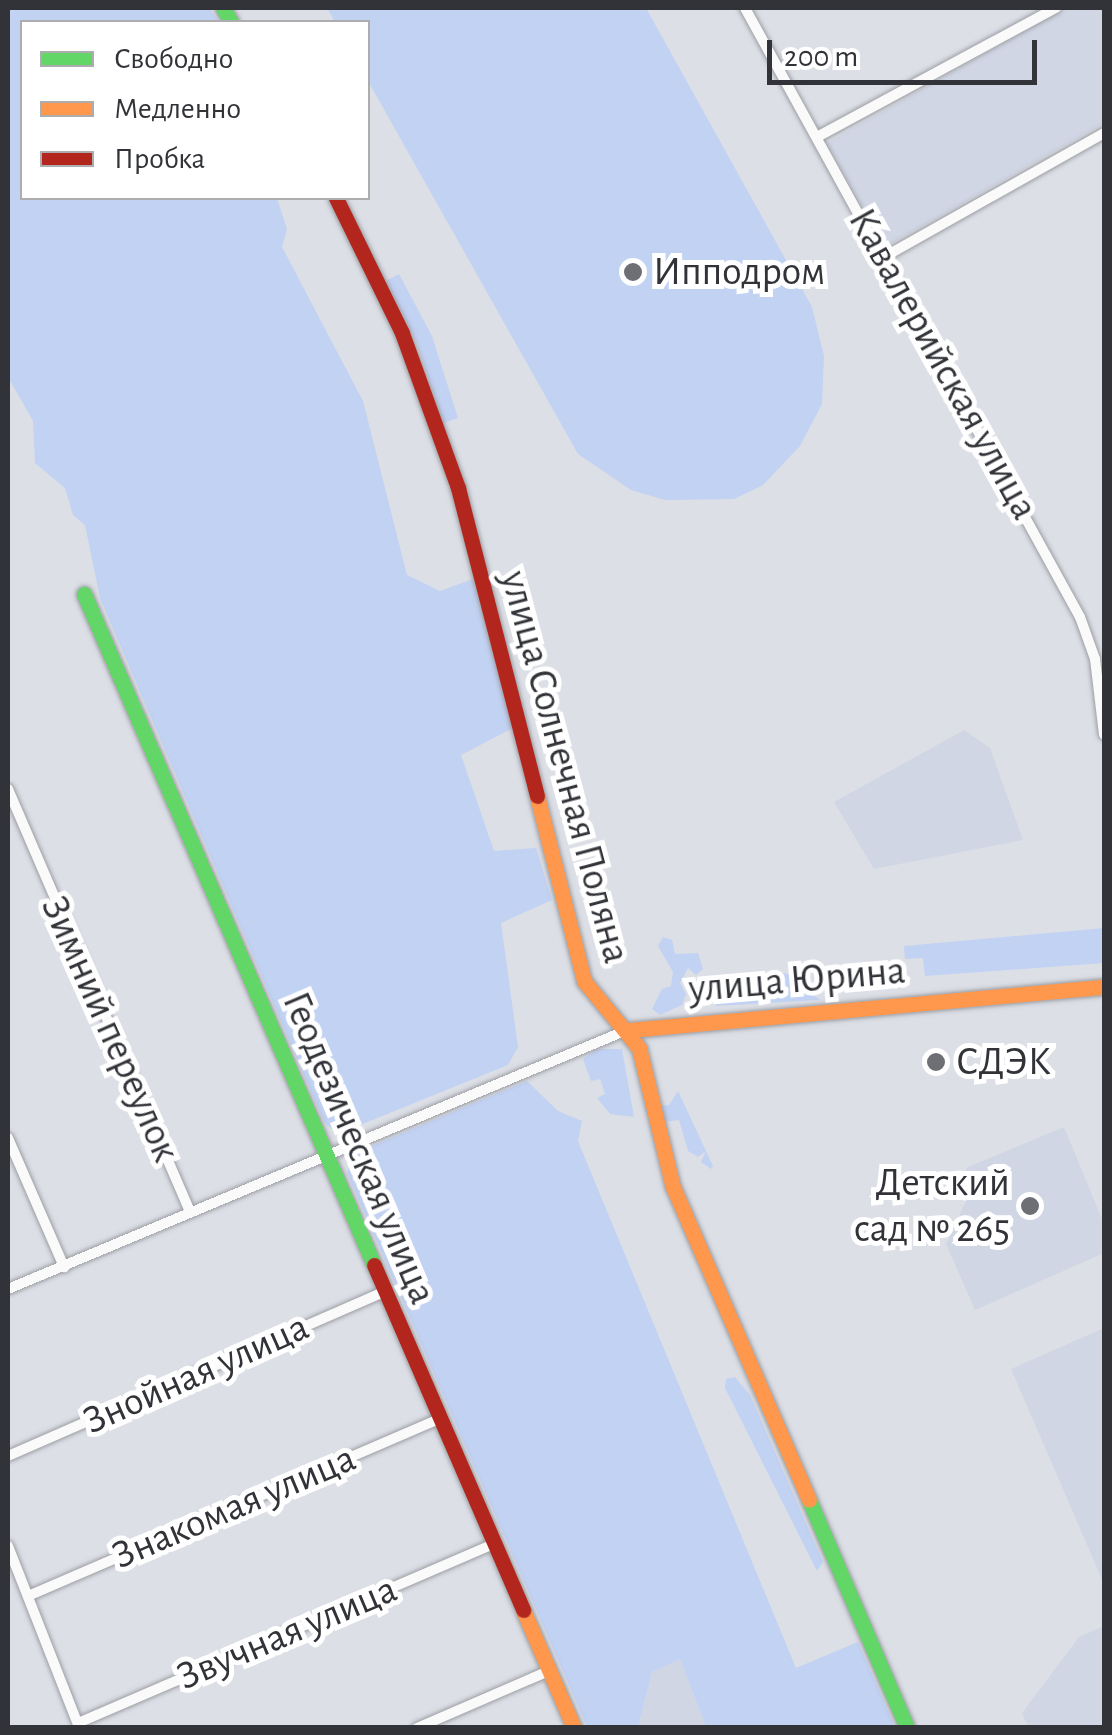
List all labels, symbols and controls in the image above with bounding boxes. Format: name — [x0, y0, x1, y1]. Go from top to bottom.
legend — [20, 20, 370, 200]
scale bar — [772, 20, 1042, 82]
text: 200 m — [784, 42, 858, 72]
text: Свободно — [114, 44, 233, 74]
text: Медленно — [114, 94, 241, 124]
text: Пробка — [114, 144, 205, 174]
street label: Кавалерийская улица — [838, 200, 1048, 528]
place label: Ипподром — [653, 248, 825, 296]
marker: Ипподром — [622, 261, 644, 283]
street label: улица Солнечная Поляна — [490, 566, 640, 968]
street label: Зимний переулок — [30, 889, 190, 1169]
street label: улица Юрина — [687, 947, 907, 1013]
street label: Геодезическая улица — [272, 985, 446, 1311]
place label: СДЭК — [956, 1038, 1051, 1086]
marker: СДЭК — [925, 1051, 947, 1073]
place label: Детский сад № 265 — [854, 1159, 1010, 1253]
marker: Детский сад № 265 — [1019, 1195, 1041, 1217]
street label: Знойная улица — [76, 1303, 316, 1445]
street label: Знакомая улица — [105, 1434, 363, 1580]
street label: Звучная улица — [170, 1565, 404, 1701]

